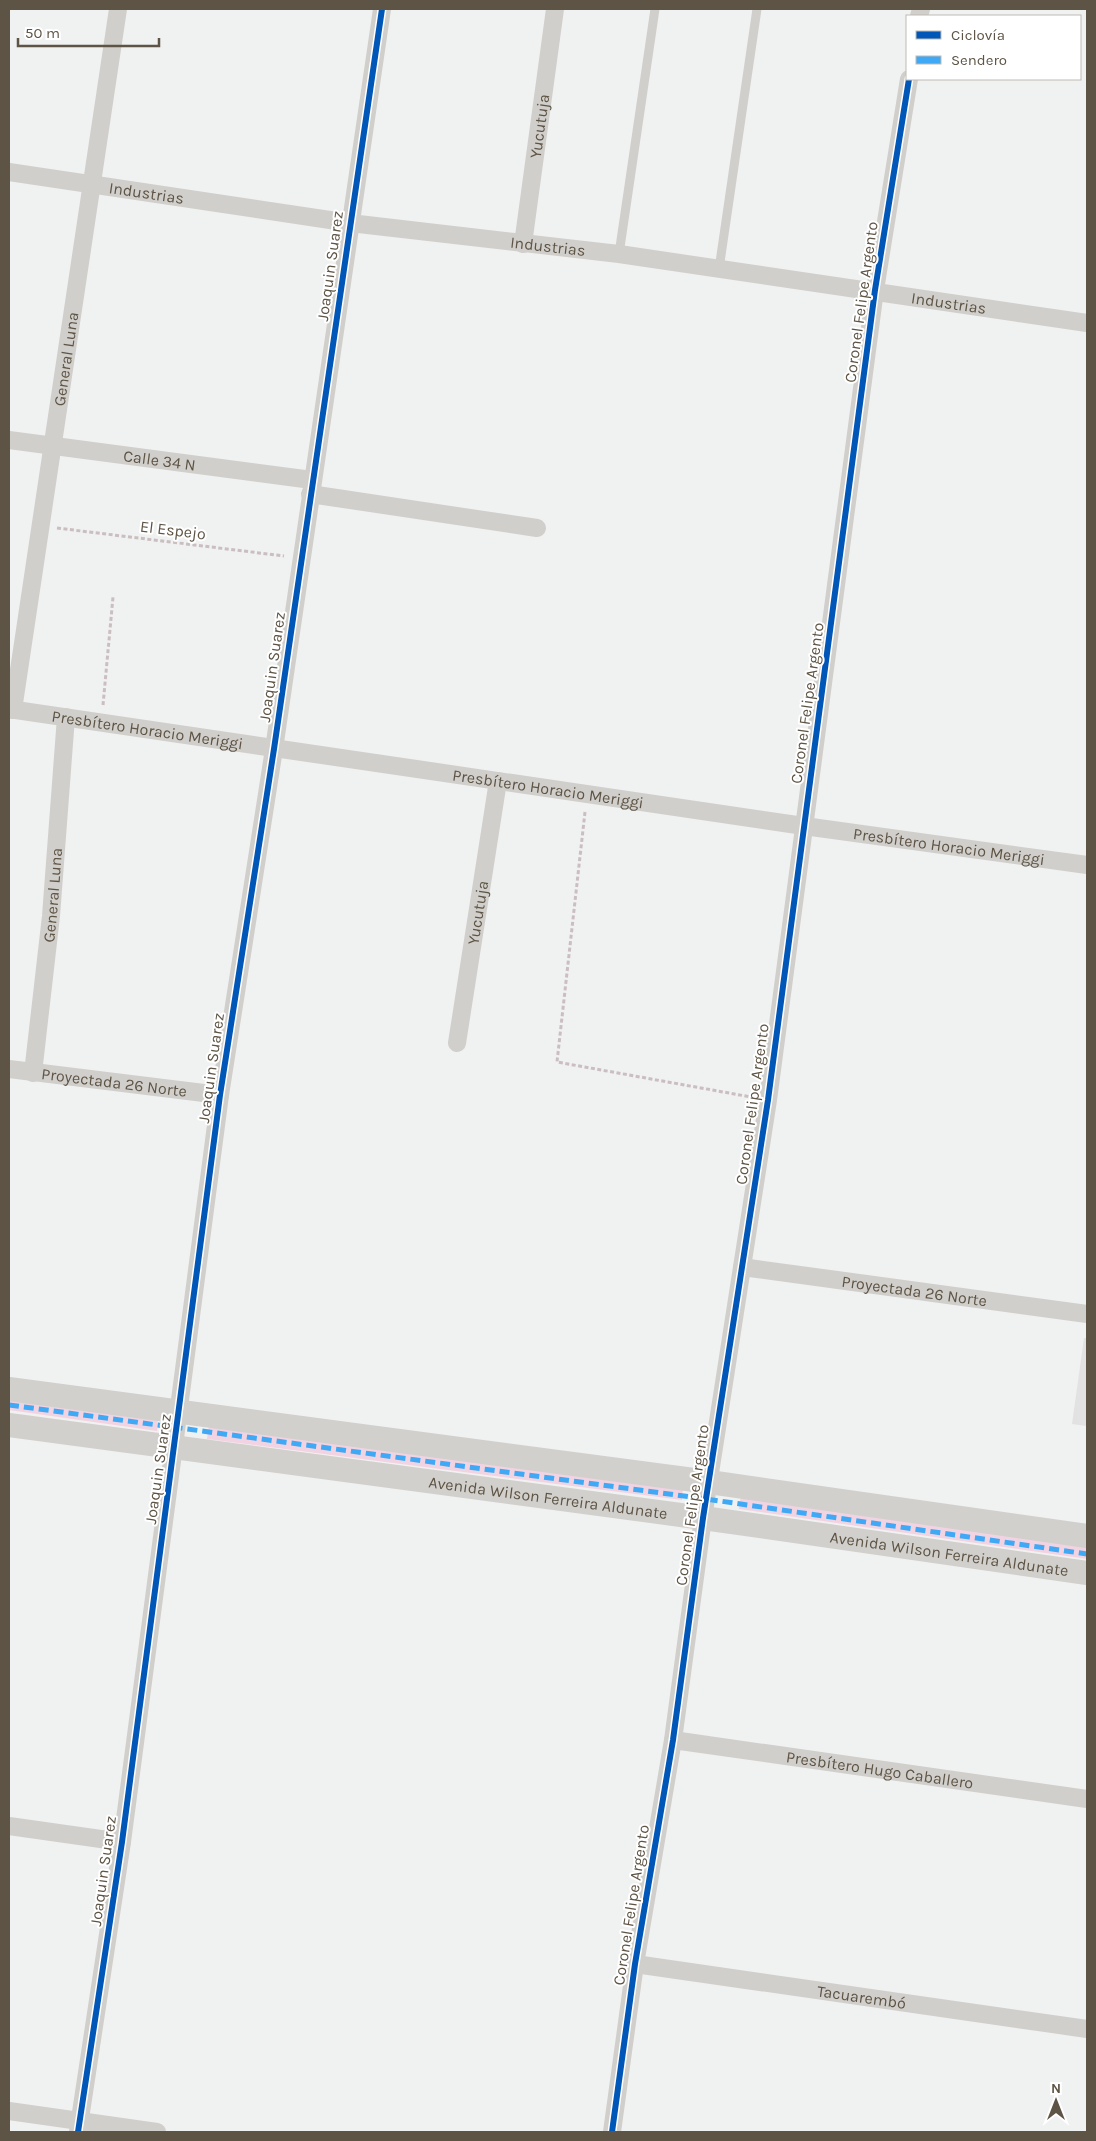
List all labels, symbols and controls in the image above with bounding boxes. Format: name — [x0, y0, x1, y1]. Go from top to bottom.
scale bar — [18, 15, 159, 47]
legend — [906, 15, 1081, 80]
text: 50 m — [25, 24, 60, 42]
text: Ciclovía — [951, 26, 1005, 44]
text: Sendero — [951, 51, 1007, 69]
street label: Yucutuja — [525, 93, 553, 160]
street label: Industrias — [108, 178, 185, 208]
street label: Joaquin Suarez — [313, 210, 347, 322]
street label: Coronel Felipe Argento — [840, 220, 882, 384]
street label: Industrias — [509, 232, 587, 260]
street label: Industrias — [910, 288, 988, 318]
street label: General Luna — [49, 311, 82, 407]
street label: Calle 34 N — [122, 446, 197, 474]
street label: El Espejo — [139, 517, 207, 543]
street label: Joaquin Suarez — [255, 611, 289, 723]
street label: Coronel Felipe Argento — [786, 621, 828, 785]
street label: Presbítero Horacio Meriggi — [51, 706, 244, 753]
street label: Presbítero Horacio Meriggi — [451, 765, 645, 812]
street label: Presbítero Horacio Meriggi — [852, 823, 1046, 869]
street label: General Luna — [39, 847, 66, 943]
street label: Yucutuja — [463, 879, 492, 946]
street label: Joaquin Suarez — [194, 1012, 228, 1124]
street label: Coronel Felipe Argento — [731, 1022, 773, 1186]
street label: Proyectada 26 Norte — [40, 1064, 188, 1100]
street label: Proyectada 26 Norte — [841, 1271, 988, 1310]
street label: Joaquin Suarez — [141, 1413, 175, 1525]
street label: Coronel Felipe Argento — [671, 1423, 713, 1587]
street label: Avenida Wilson Ferreira Aldunate — [428, 1472, 669, 1523]
street label: Avenida Wilson Ferreira Aldunate — [829, 1527, 1070, 1580]
street label: Presbítero Hugo Caballero — [785, 1747, 975, 1792]
street label: Joaquin Suarez — [86, 1815, 120, 1927]
street label: Coronel Felipe Argento — [609, 1823, 653, 1987]
street label: Tacuarembó — [816, 1981, 907, 2012]
north arrow — [1031, 2076, 1081, 2126]
text: N — [1051, 2080, 1061, 2097]

